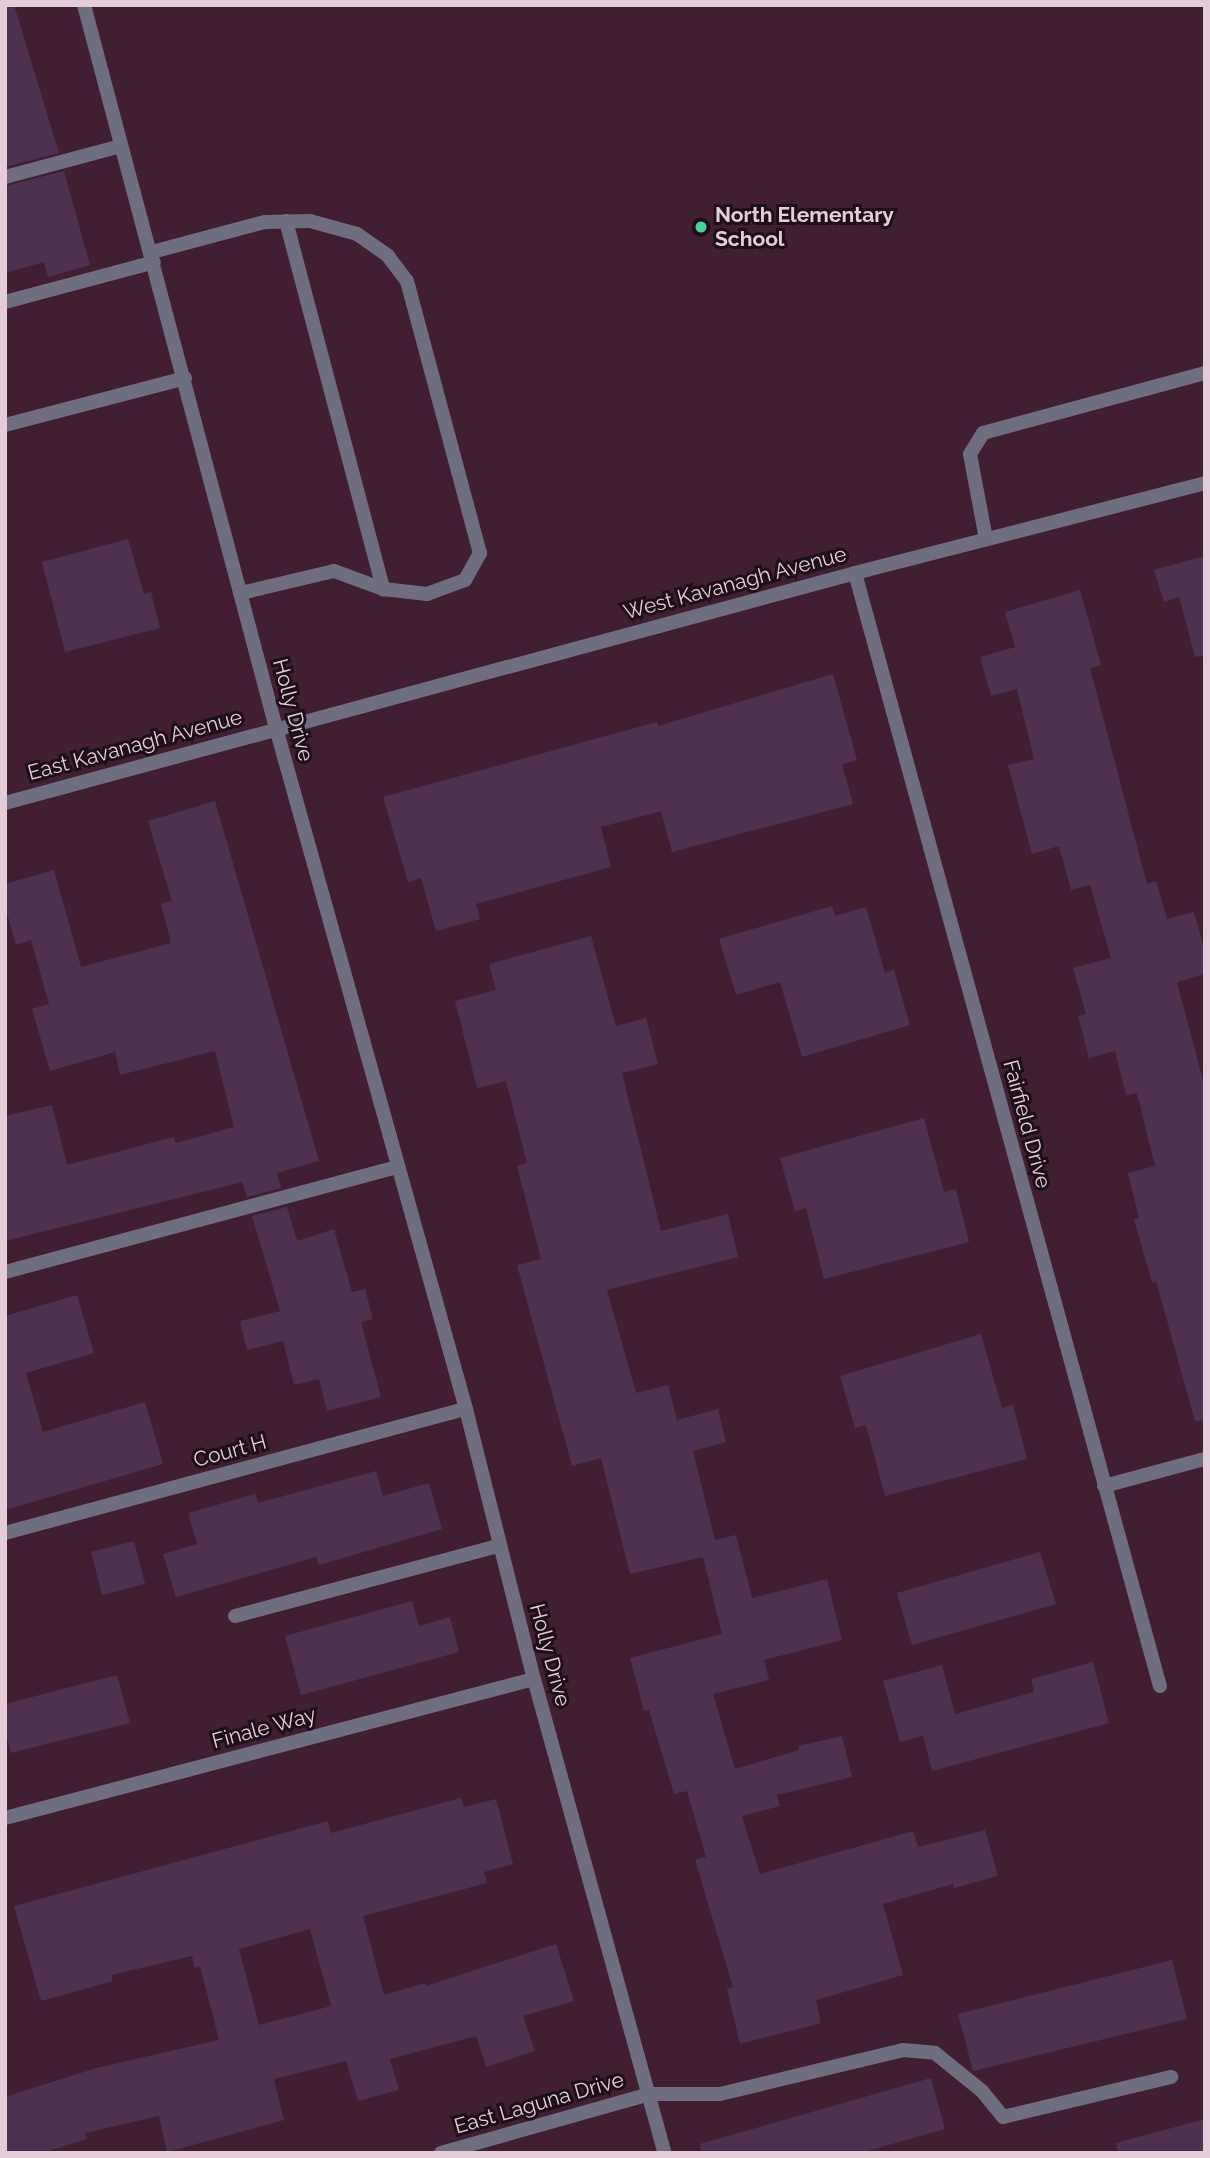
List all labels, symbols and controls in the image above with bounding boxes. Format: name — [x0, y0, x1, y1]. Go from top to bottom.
place label: North Elementary School — [715, 202, 894, 252]
marker: North Elementary School — [693, 219, 709, 235]
street label: West Kavanagh Avenue — [620, 541, 850, 625]
street label: Holly Drive — [267, 656, 319, 764]
street label: East Kavanagh Avenue — [25, 704, 245, 786]
street label: Fairfield Drive — [998, 1057, 1056, 1191]
street label: Court H — [191, 1429, 269, 1473]
street label: Holly Drive — [524, 1601, 576, 1709]
street label: Finale Way — [209, 1702, 319, 1754]
street label: East Laguna Drive — [451, 2067, 627, 2139]

